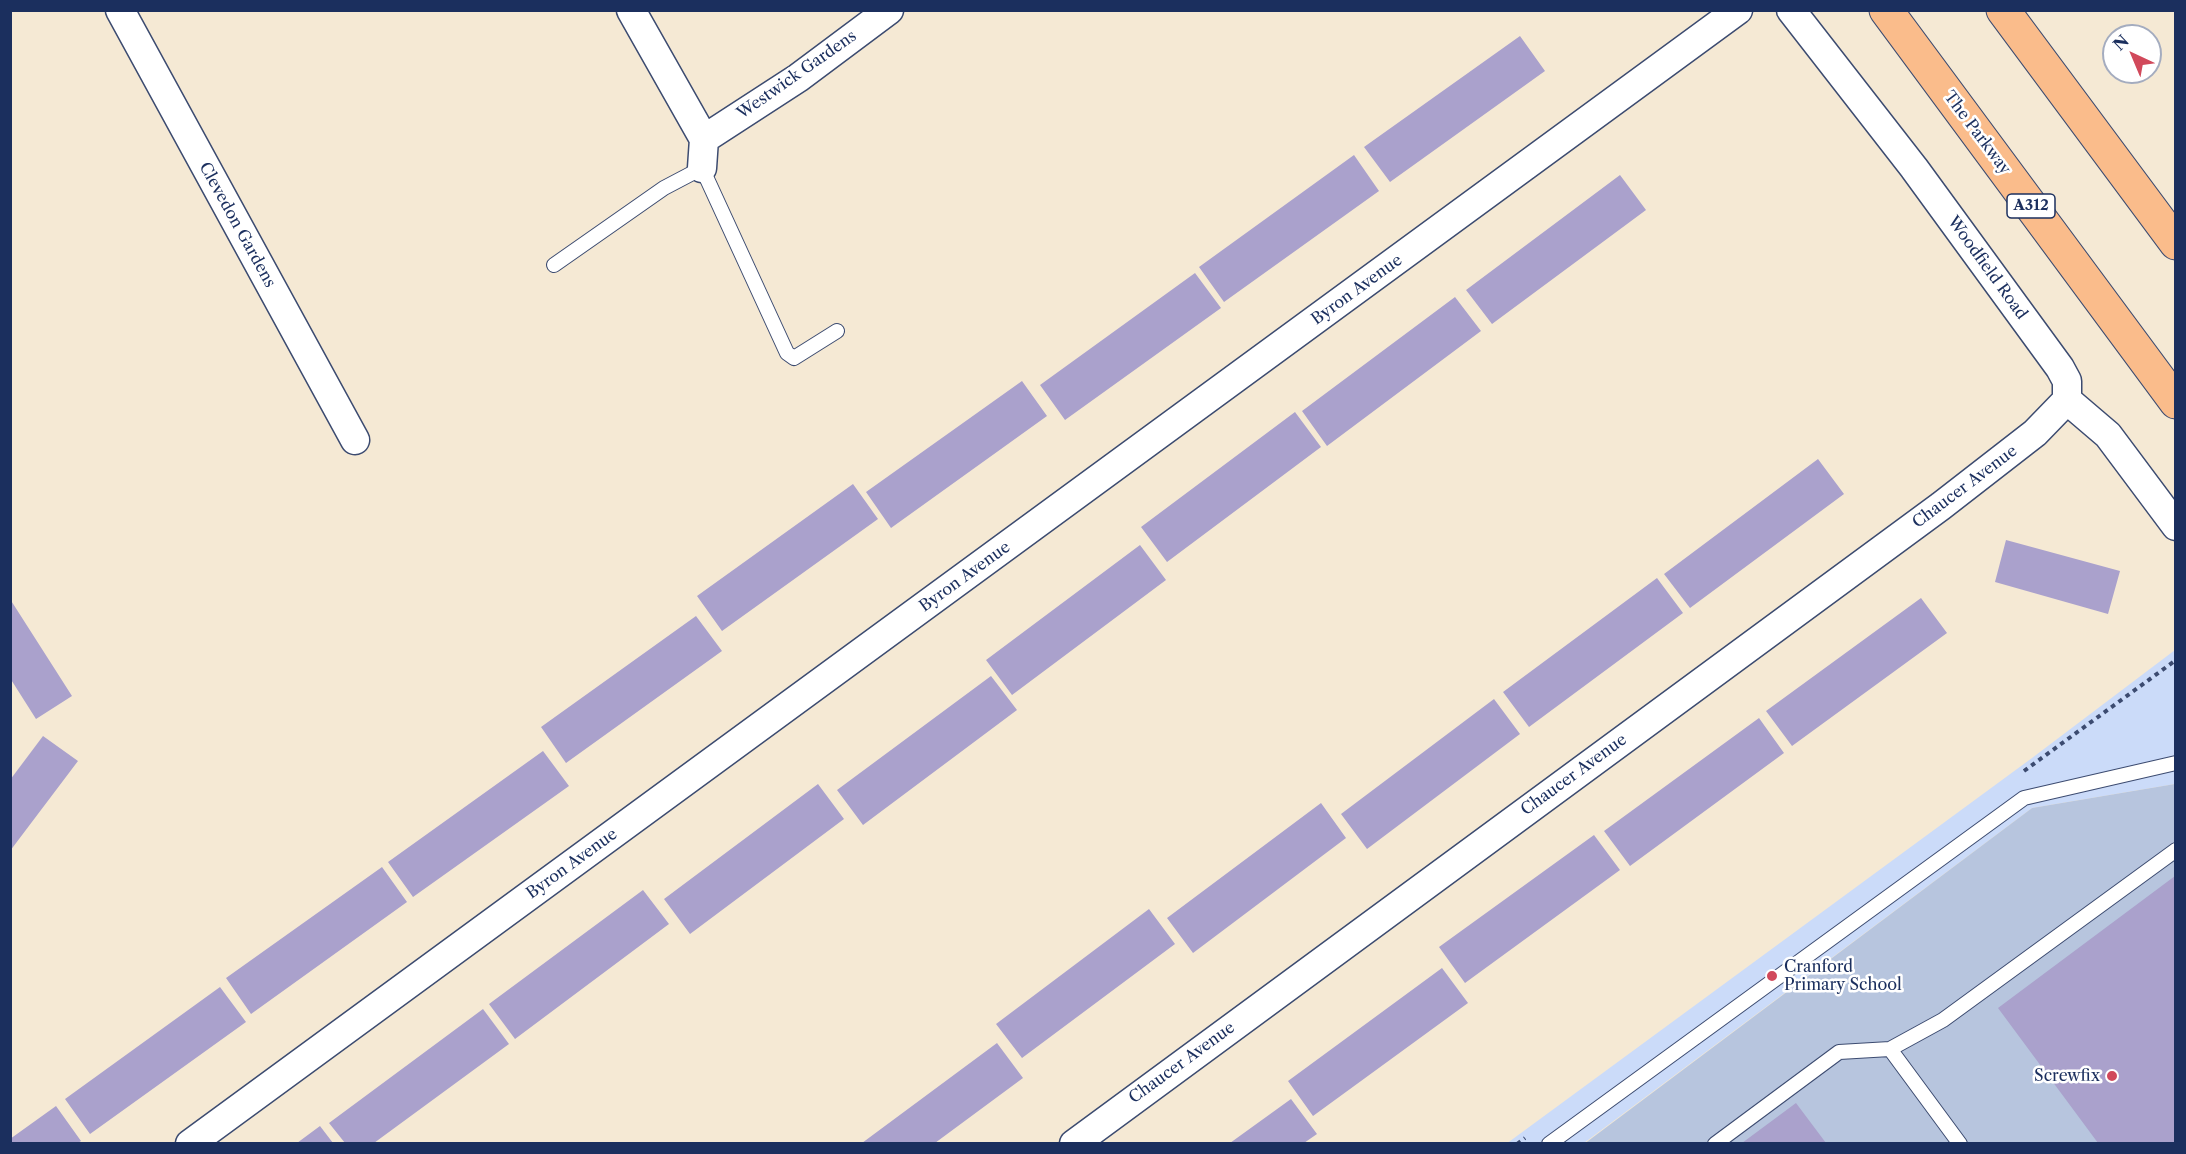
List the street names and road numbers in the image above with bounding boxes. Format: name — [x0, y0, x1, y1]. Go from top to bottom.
street label: Westwick Gardens — [734, 27, 860, 123]
street label: The Parkway — [1939, 88, 2015, 178]
street label: Clevedon Gardens — [195, 159, 279, 291]
road number: A312 — [2007, 194, 2055, 218]
street label: Woodfield Road — [1943, 213, 2031, 323]
street label: Byron Avenue — [1308, 251, 1406, 329]
street label: Chaucer Avenue — [1909, 441, 2021, 533]
street label: Byron Avenue — [916, 538, 1014, 616]
street label: Chaucer Avenue — [1517, 730, 1631, 820]
street label: Byron Avenue — [523, 825, 621, 903]
street label: Chaucer Avenue — [1125, 1018, 1239, 1108]

